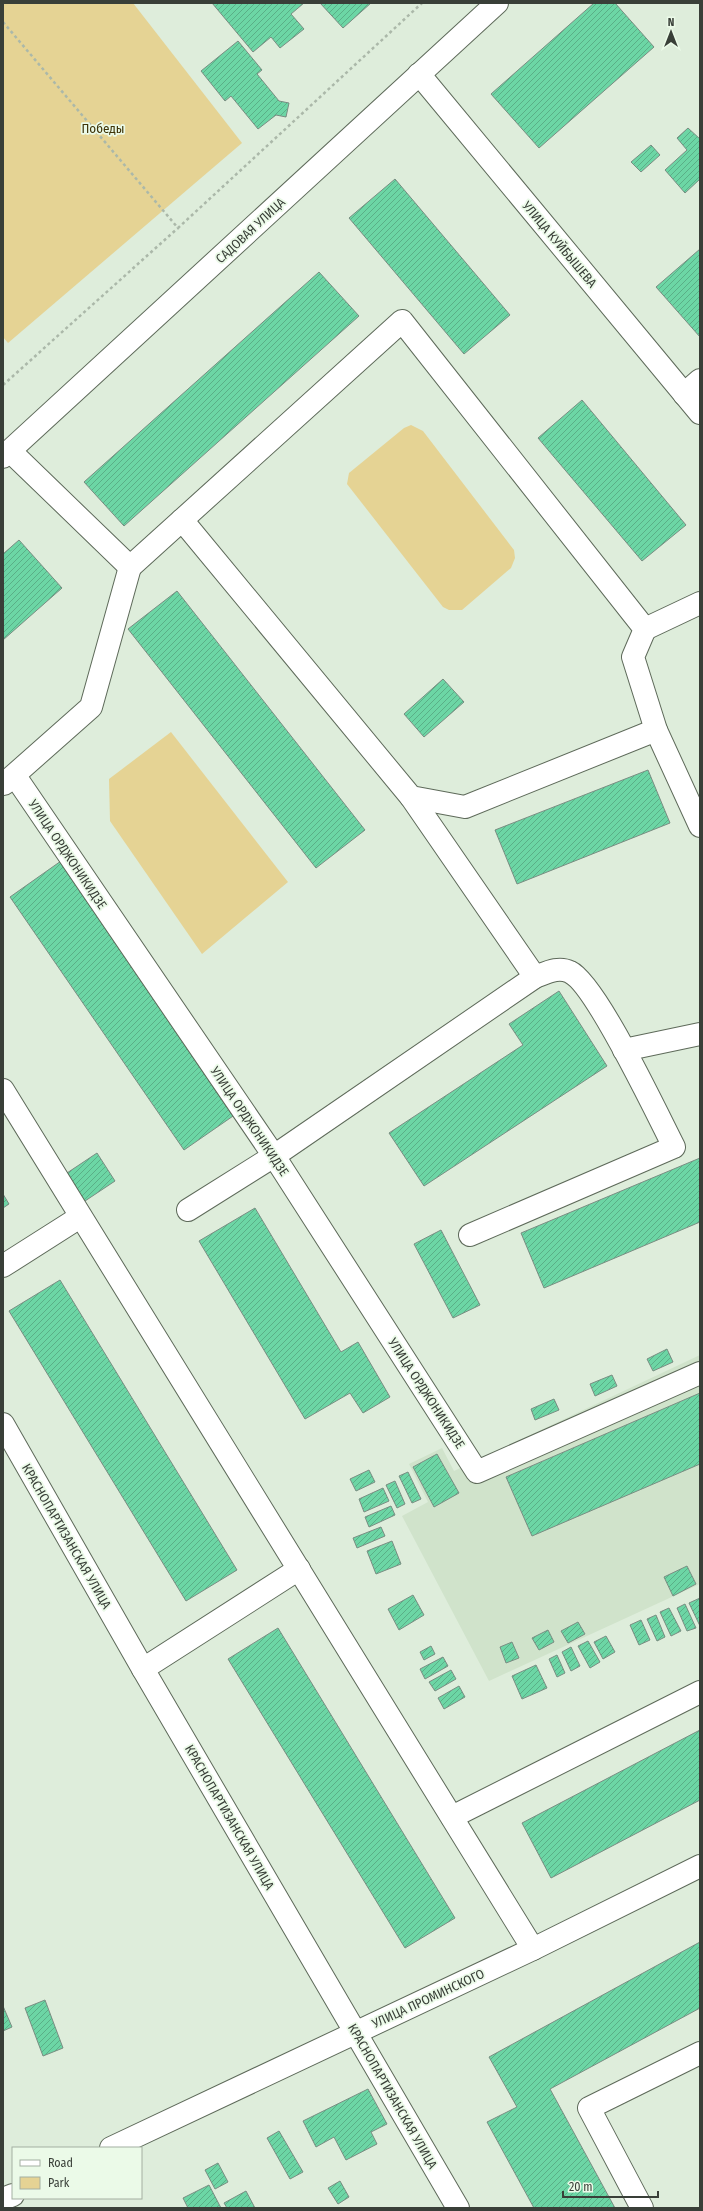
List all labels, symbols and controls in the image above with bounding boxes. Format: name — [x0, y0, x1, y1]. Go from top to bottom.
north arrow — [651, 12, 691, 52]
text: N — [668, 16, 674, 29]
park label: Победы — [82, 121, 124, 136]
street label: САДОВАЯ УЛИЦА — [213, 194, 288, 266]
street label: УЛИЦА КУЙБЫШЕВА — [519, 198, 600, 290]
street label: УЛИЦА ОРДЖОНИКИДЗЕ — [25, 796, 110, 912]
street label: УЛИЦА ОРДЖОНИКИДЗЕ — [207, 1063, 292, 1179]
street label: УЛИЦА ОРДЖОНИКИДЗЕ — [385, 1334, 468, 1451]
street label: КРАСНОПАРТИЗАНСКАЯ УЛИЦА — [19, 1461, 114, 1612]
street label: КРАСНОПАРТИЗАНСКАЯ УЛИЦА — [182, 1742, 277, 1893]
street label: УЛИЦА ПРОМИНСКОГО — [369, 1966, 487, 2031]
street label: КРАСНОПАРТИЗАНСКАЯ УЛИЦА — [345, 2021, 440, 2172]
legend — [12, 2147, 142, 2199]
text: Road — [48, 2156, 73, 2170]
scale bar — [563, 2173, 658, 2199]
text: Park — [48, 2176, 70, 2190]
text: 20 m — [569, 2180, 593, 2194]

